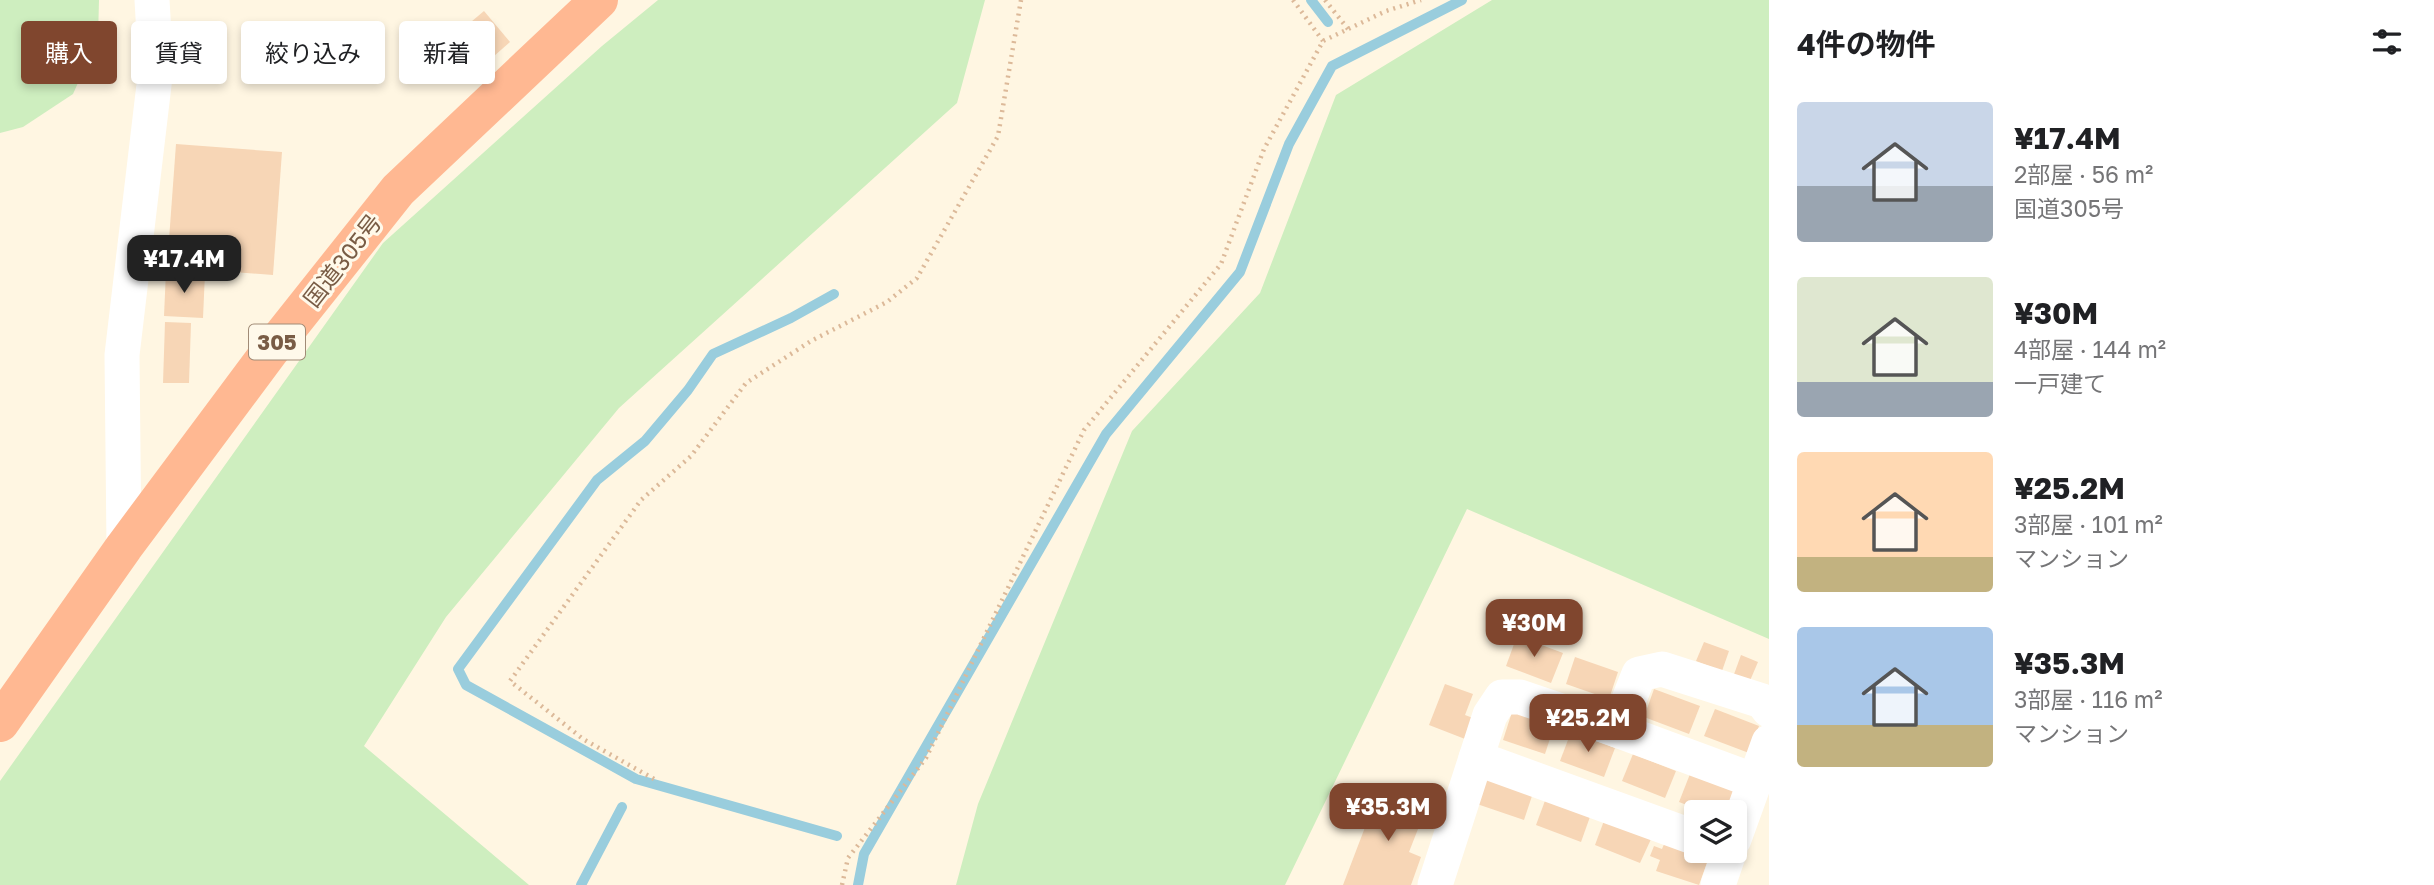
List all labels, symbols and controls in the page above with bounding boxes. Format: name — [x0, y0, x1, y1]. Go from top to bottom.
chip: 購入 — [21, 21, 117, 84]
chip: 賃貸 — [131, 21, 227, 84]
chip: 絞り込み — [241, 21, 385, 84]
chip: 新着 — [399, 21, 495, 84]
icon: filters — [2368, 23, 2406, 61]
text: 4件の物件 — [1797, 26, 1936, 62]
text: ¥17.4M — [2014, 120, 2121, 156]
icon: home — [1853, 130, 1937, 214]
text: 2部屋 · 56 m² — [2014, 160, 2153, 188]
text: 国道305号 — [2014, 194, 2124, 222]
street label: 国道305号 — [297, 208, 387, 312]
pin: ¥17.4M — [127, 236, 241, 295]
text: ¥17.4M — [143, 244, 225, 272]
text: ¥30M — [2014, 295, 2098, 331]
icon: home — [1853, 305, 1937, 389]
road number: 305 — [249, 324, 305, 360]
text: 4部屋 · 144 m² — [2014, 335, 2166, 363]
text: 一戸建て — [2014, 369, 2106, 397]
text: ¥25.2M — [2014, 470, 2125, 506]
icon: home — [1853, 480, 1937, 564]
text: 3部屋 · 101 m² — [2014, 510, 2163, 538]
text: マンション — [2014, 544, 2129, 572]
pin: ¥30M — [1493, 600, 1575, 659]
text: ¥30M — [1502, 608, 1566, 636]
text: ¥35.3M — [2014, 645, 2125, 681]
icon: home — [1853, 655, 1937, 739]
text: 3部屋 · 116 m² — [2014, 685, 2162, 713]
pin: ¥25.2M — [1531, 694, 1645, 754]
text: ¥25.2M — [1545, 703, 1631, 731]
text: マンション — [2014, 719, 2129, 747]
pin: ¥35.3M — [1331, 784, 1445, 843]
text: ¥35.3M — [1345, 792, 1431, 820]
map controls — [1684, 800, 1747, 863]
button: layers — [1684, 800, 1747, 863]

